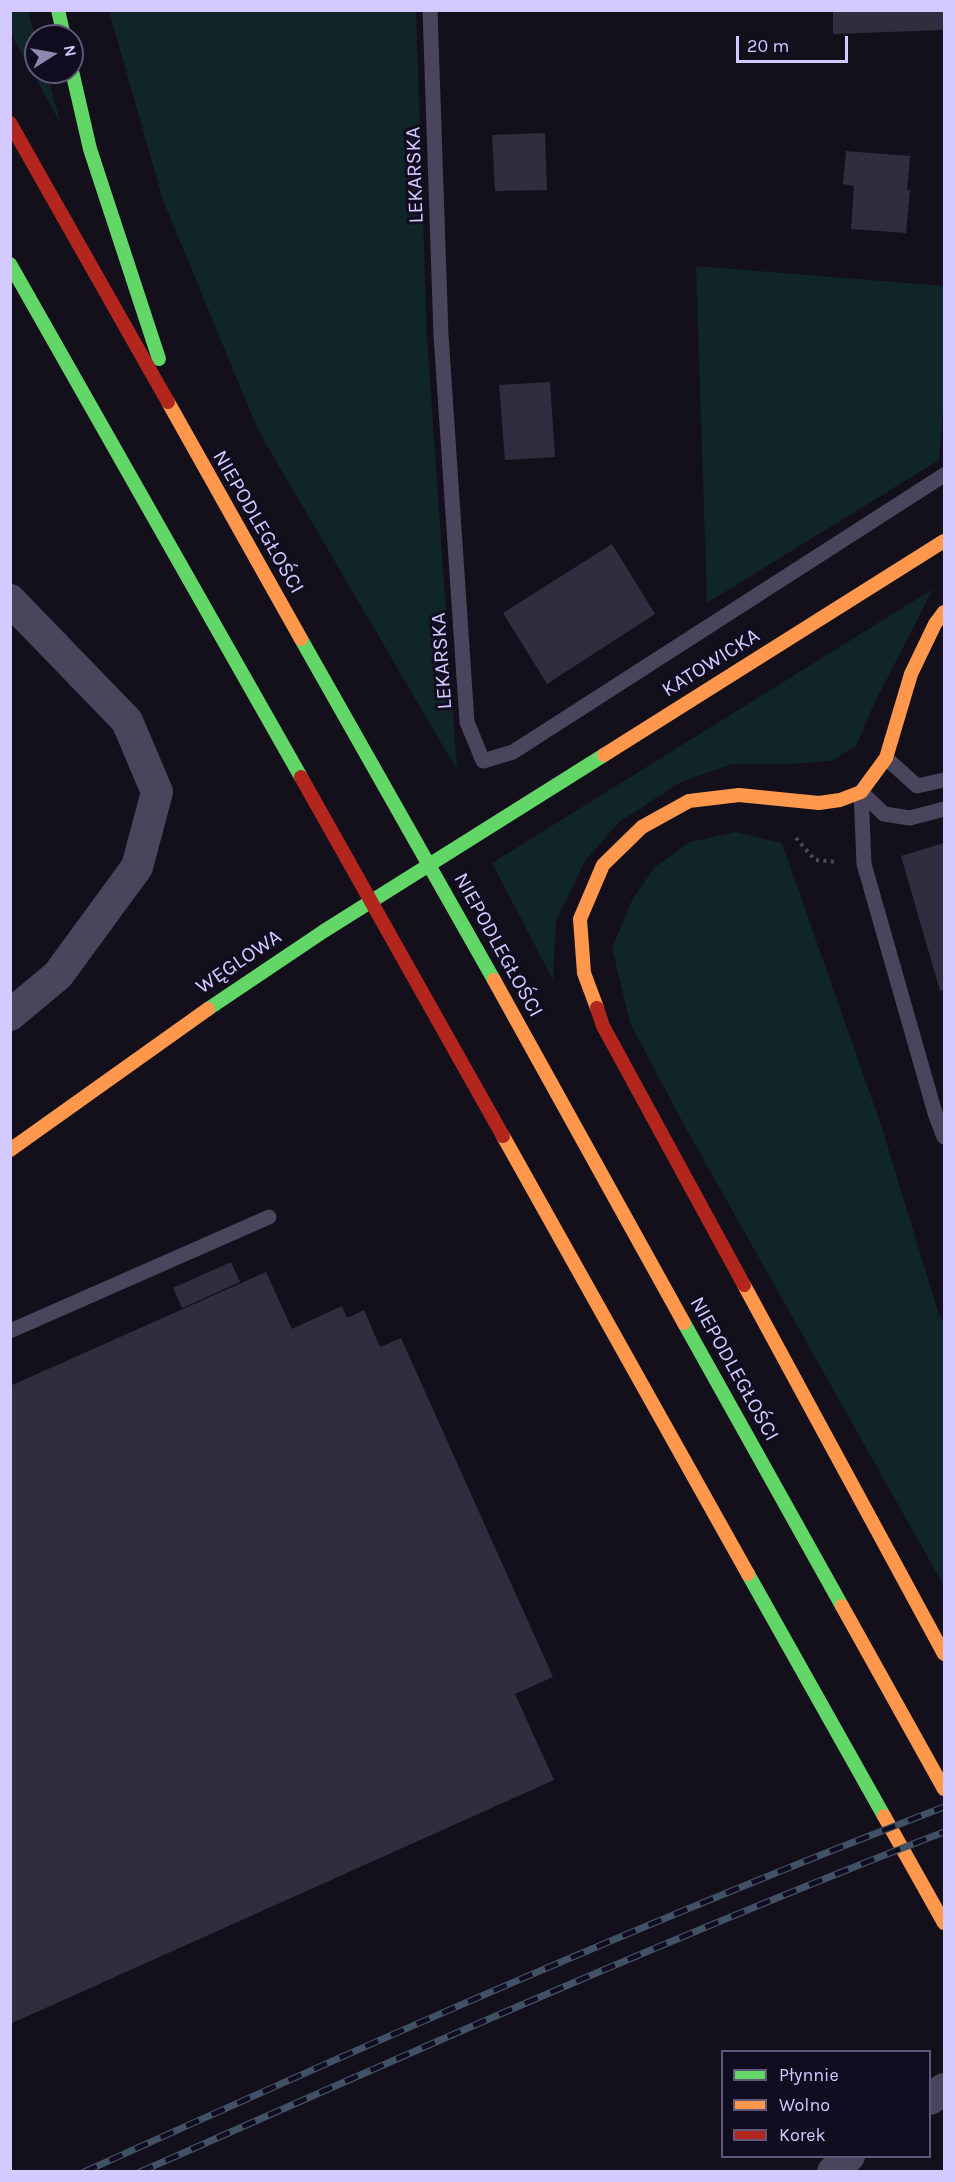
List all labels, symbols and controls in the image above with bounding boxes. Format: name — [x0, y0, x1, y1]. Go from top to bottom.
north arrow — [24, 24, 84, 84]
scale bar — [739, 24, 852, 62]
text: 20 m — [747, 35, 789, 57]
text: N — [60, 43, 81, 58]
street label: LEKARSKA — [401, 126, 429, 224]
street label: NIEPODLEGŁOŚCI — [207, 446, 309, 598]
street label: LEKARSKA — [426, 612, 458, 710]
street label: KATOWICKA — [658, 623, 764, 703]
street label: NIEPODLEGŁOŚCI — [448, 868, 548, 1022]
street label: WĘGLOWA — [191, 924, 287, 1000]
street label: NIEPODLEGŁOŚCI — [684, 1292, 784, 1446]
legend — [721, 2050, 931, 2158]
text: Płynnie — [779, 2064, 839, 2086]
text: Wolno — [779, 2094, 830, 2116]
text: Korek — [779, 2124, 826, 2146]

